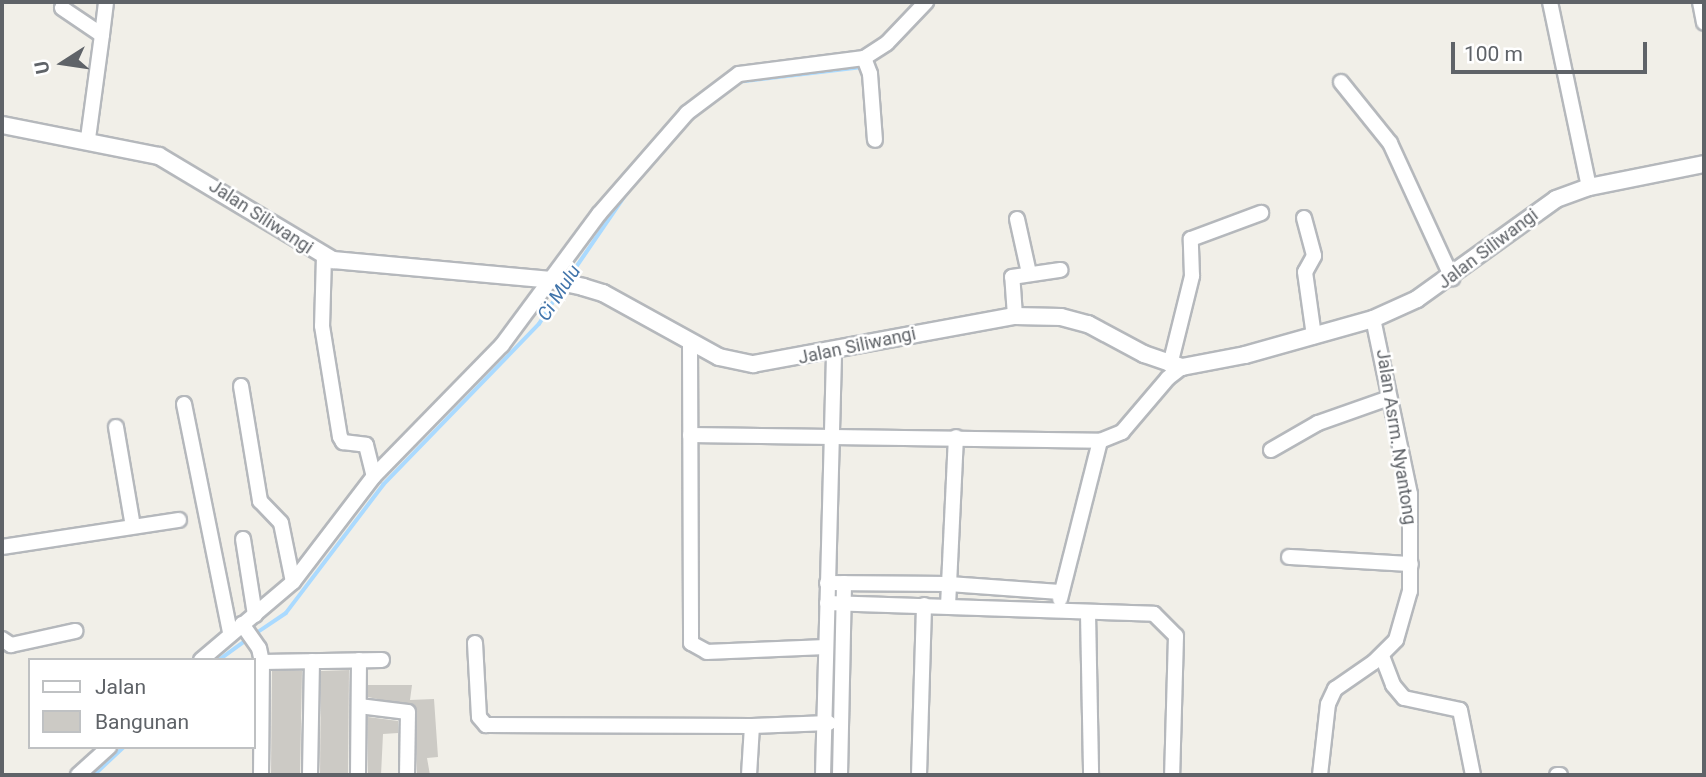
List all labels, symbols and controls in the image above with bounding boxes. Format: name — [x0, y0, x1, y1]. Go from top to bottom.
north arrow — [28, 28, 98, 98]
scale bar — [1454, 28, 1650, 72]
text: 100 m — [1464, 42, 1523, 66]
text: U — [29, 59, 55, 76]
street label: Jalan Siliwangi — [205, 175, 317, 259]
street label: Jalan Siliwangi — [1434, 204, 1542, 294]
water label: Ci Mulu — [533, 261, 585, 325]
street label: Jalan Siliwangi — [796, 323, 918, 369]
street label: Jalan Asrm. Nyantong — [1371, 348, 1421, 526]
legend — [28, 658, 256, 749]
text: Jalan — [95, 675, 146, 699]
text: Bangunan — [95, 710, 189, 734]

